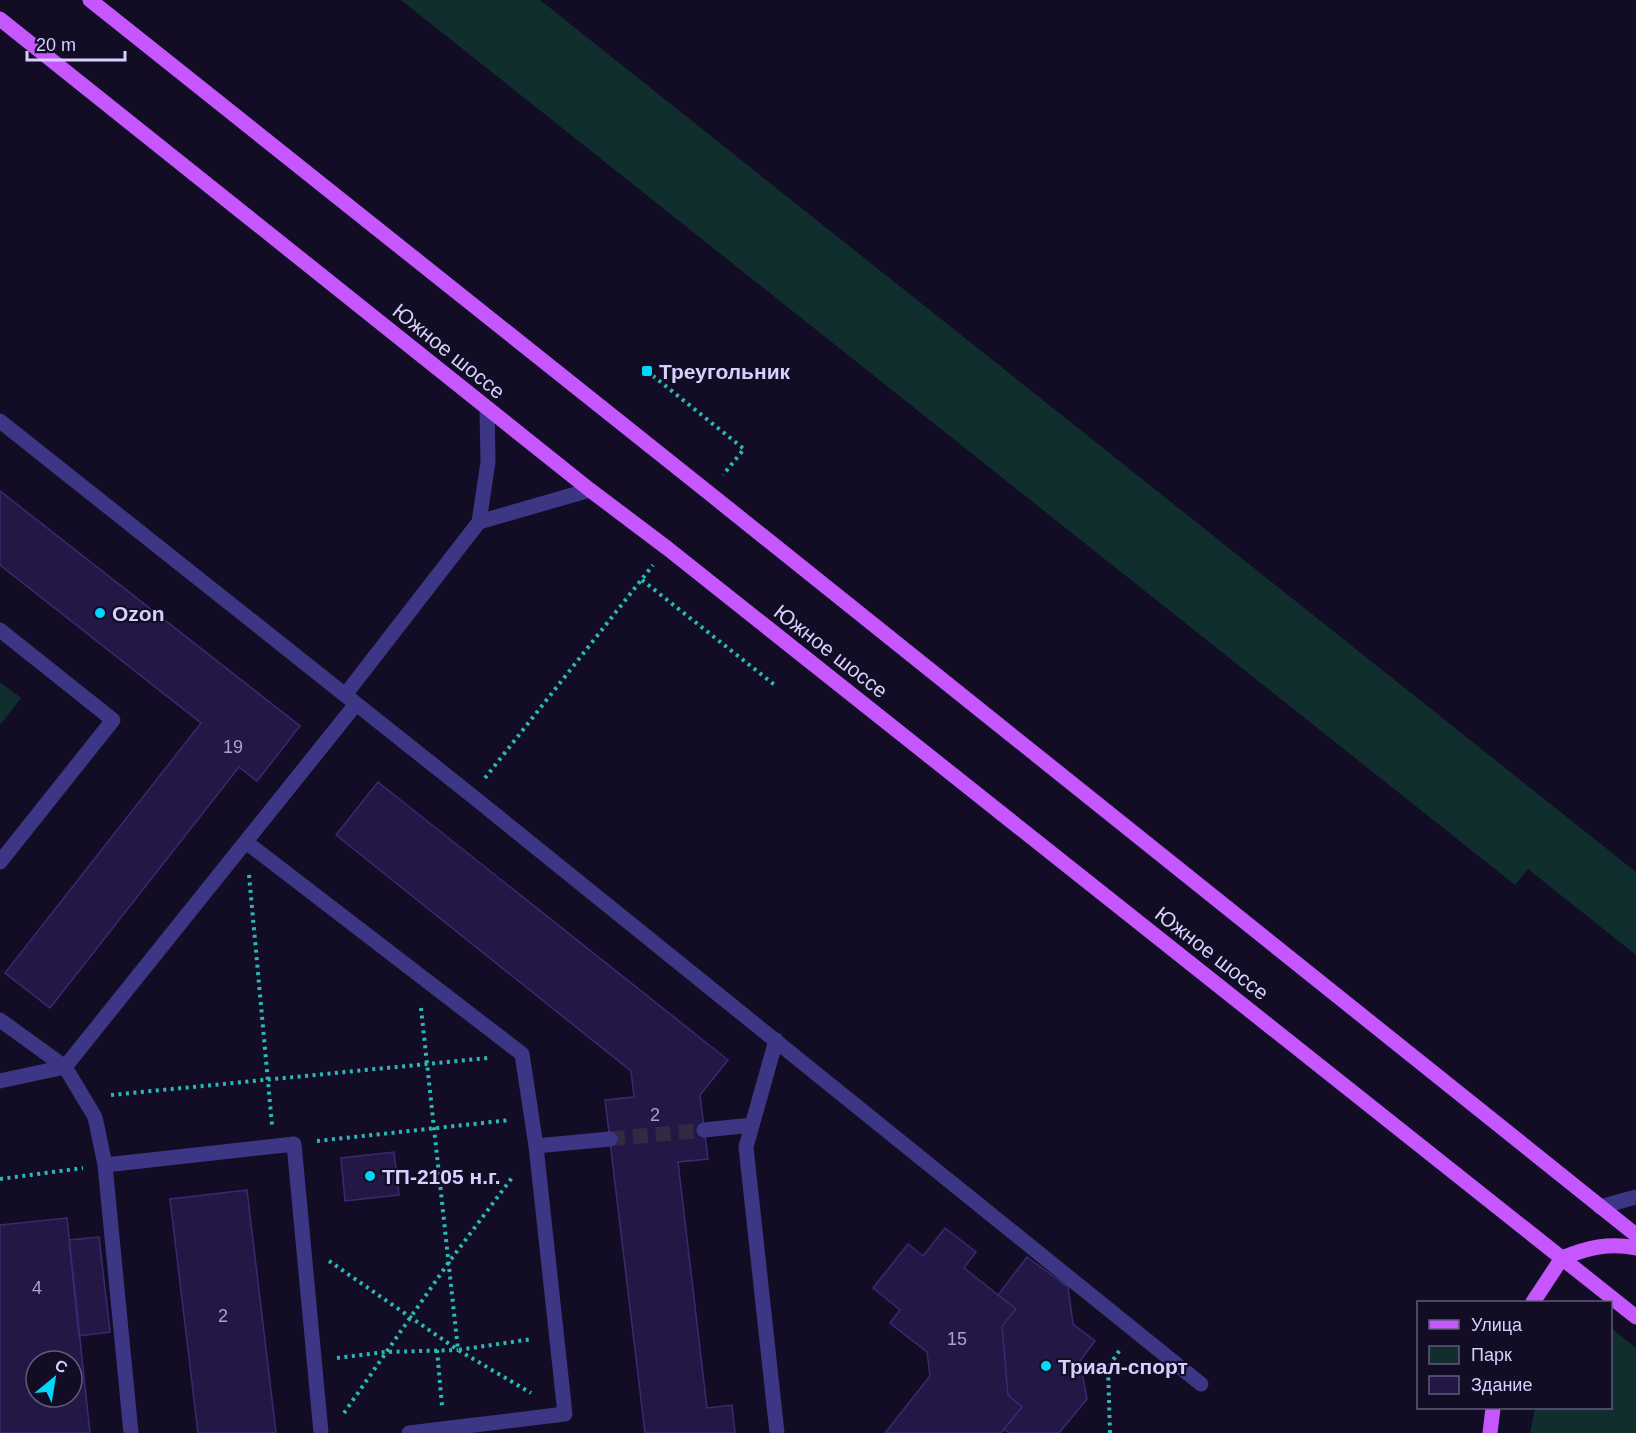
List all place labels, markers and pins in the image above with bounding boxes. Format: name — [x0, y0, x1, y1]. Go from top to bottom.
place label: Треугольник — [659, 360, 791, 383]
marker: Треугольник — [640, 364, 654, 378]
place label: Ozon — [112, 602, 165, 625]
marker: Ozon — [93, 606, 107, 620]
place label: ТП-2105 н.г. — [382, 1165, 500, 1188]
marker: ТП-2105 н.г. — [363, 1169, 377, 1183]
place label: Триал-спорт — [1058, 1355, 1188, 1378]
marker: Триал-спорт — [1039, 1359, 1053, 1373]

